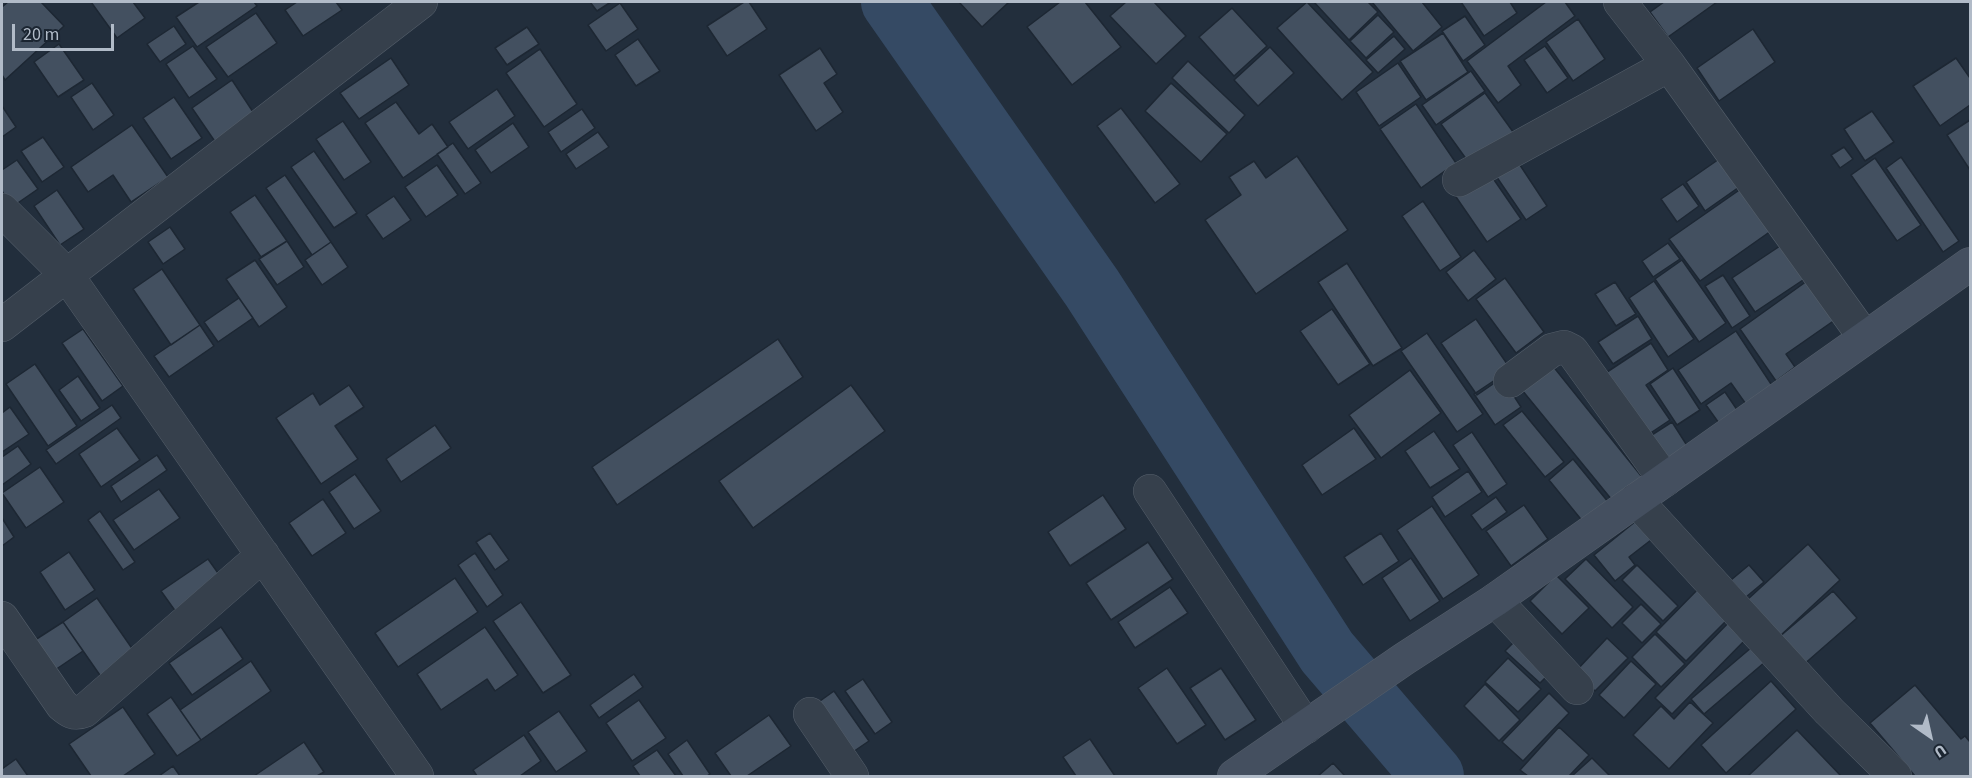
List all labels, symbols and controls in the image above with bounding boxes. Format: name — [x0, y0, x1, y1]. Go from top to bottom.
scale bar — [15, 12, 117, 50]
text: 20 m — [23, 22, 59, 47]
north arrow — [1900, 706, 1960, 766]
text: U — [1930, 739, 1951, 763]

